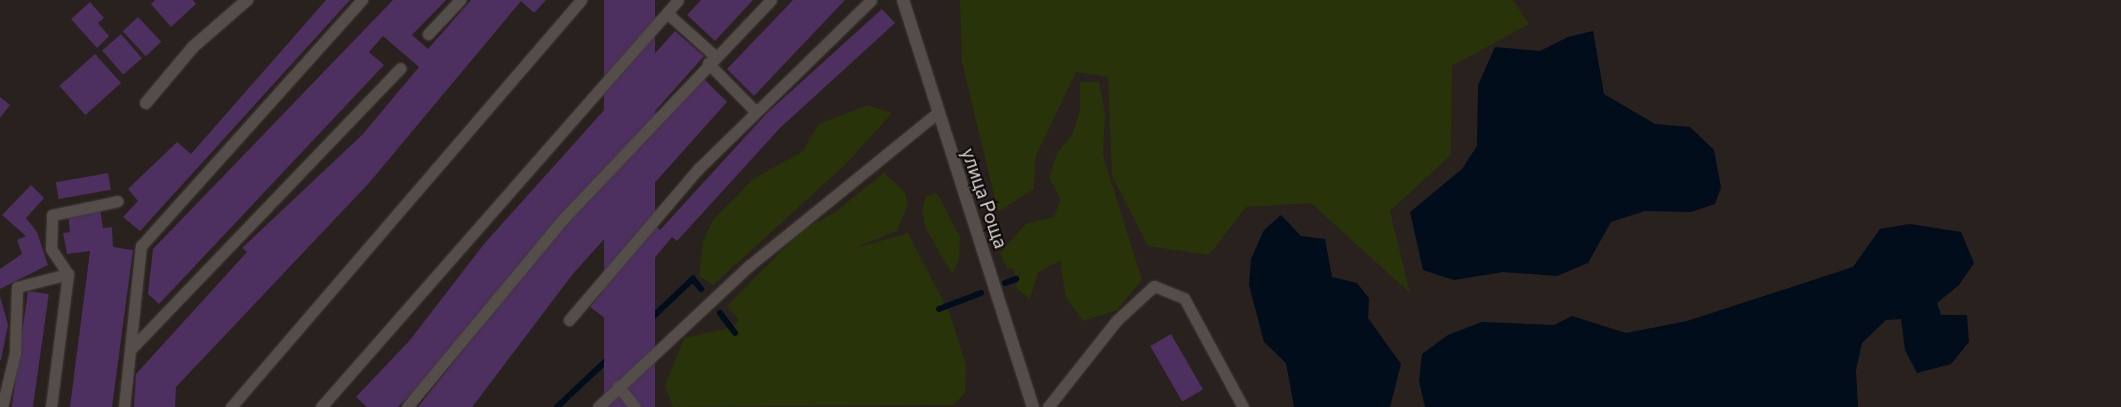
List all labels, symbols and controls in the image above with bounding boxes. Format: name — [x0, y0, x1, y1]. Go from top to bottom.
street label: улица Роща — [957, 145, 1013, 251]

